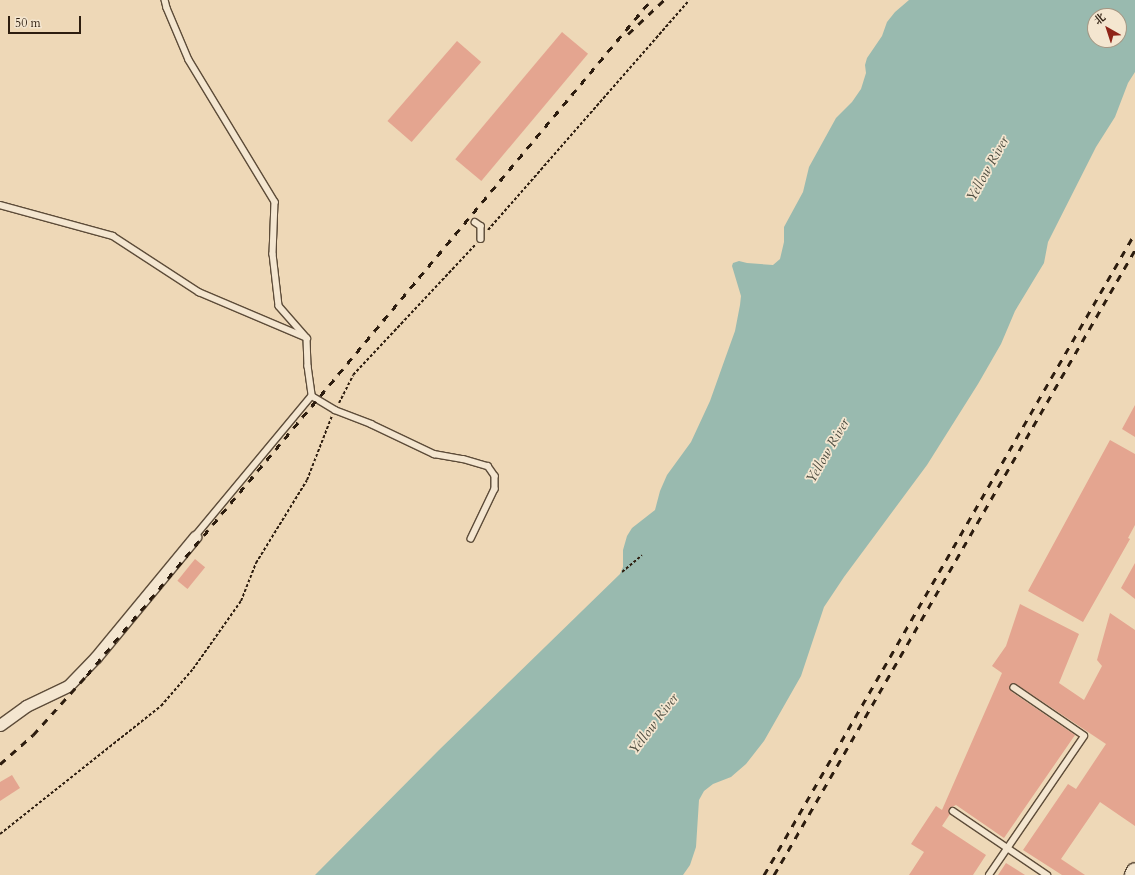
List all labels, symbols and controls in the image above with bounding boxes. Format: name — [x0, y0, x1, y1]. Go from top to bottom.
scale bar — [10, 8, 83, 34]
north arrow — [1087, 8, 1127, 48]
text: 北 — [1091, 10, 1109, 28]
text: 50 m — [15, 15, 41, 31]
water label: Yellow River — [963, 134, 1013, 204]
water label: Yellow River — [803, 416, 853, 486]
water label: Yellow River — [626, 690, 682, 758]

